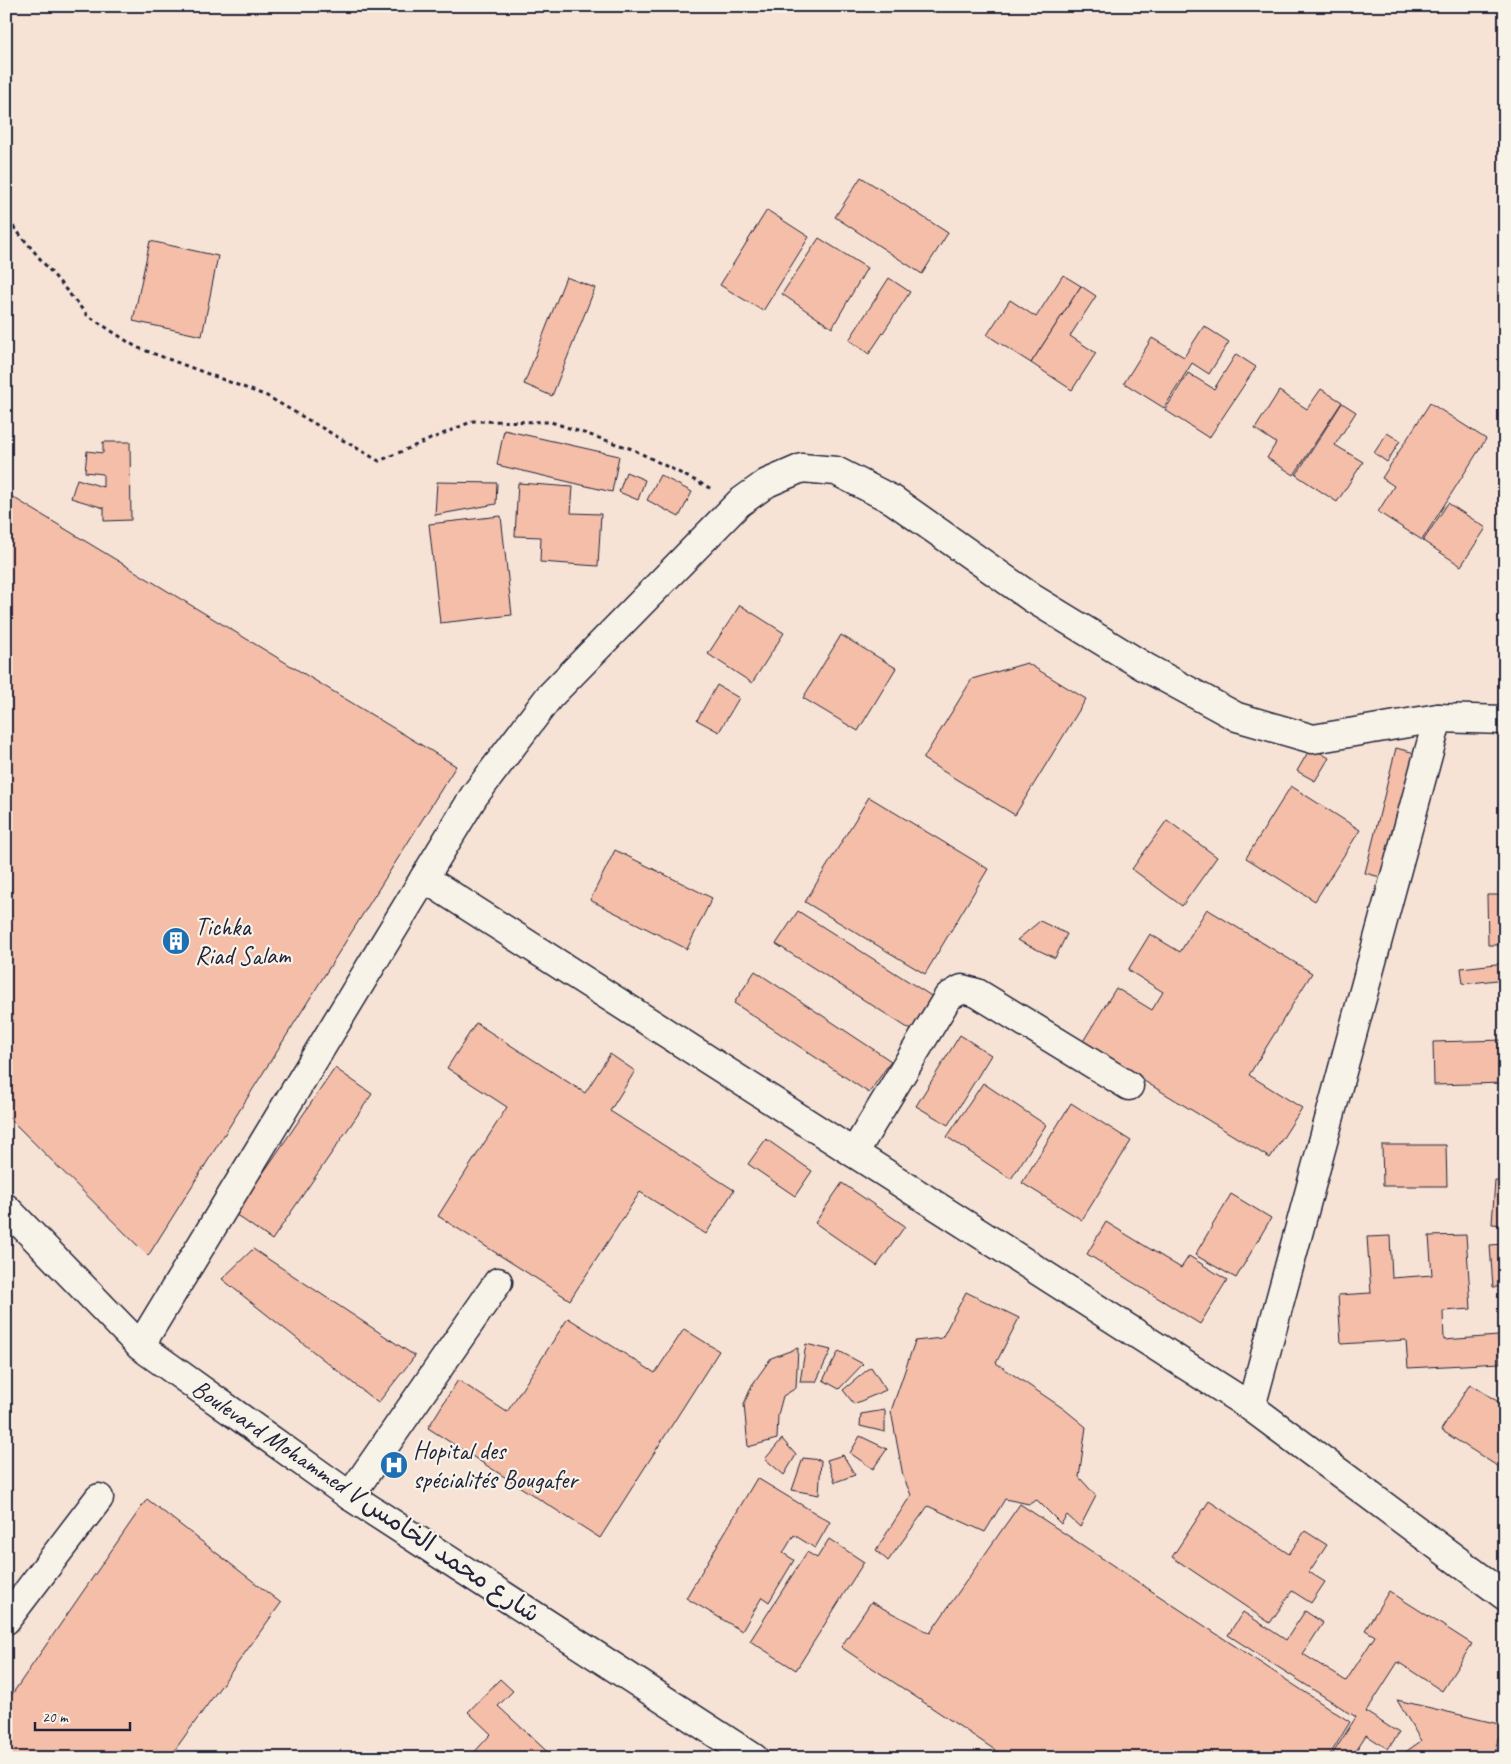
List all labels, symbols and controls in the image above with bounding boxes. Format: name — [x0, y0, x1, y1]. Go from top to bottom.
place label: Tichka Riad Salam — [195, 911, 292, 972]
building icon: Tichka Riad Salam — [161, 926, 191, 956]
street label: Boulevard Mohammed V شارع محمد الخامس — [185, 1372, 546, 1631]
place label: Hopital des spécialités Bougafer — [413, 1435, 580, 1496]
hospital icon: Hopital des spécialités Bougafer — [379, 1450, 409, 1480]
scale bar — [35, 1699, 130, 1731]
text: 20 m — [42, 1708, 69, 1727]

